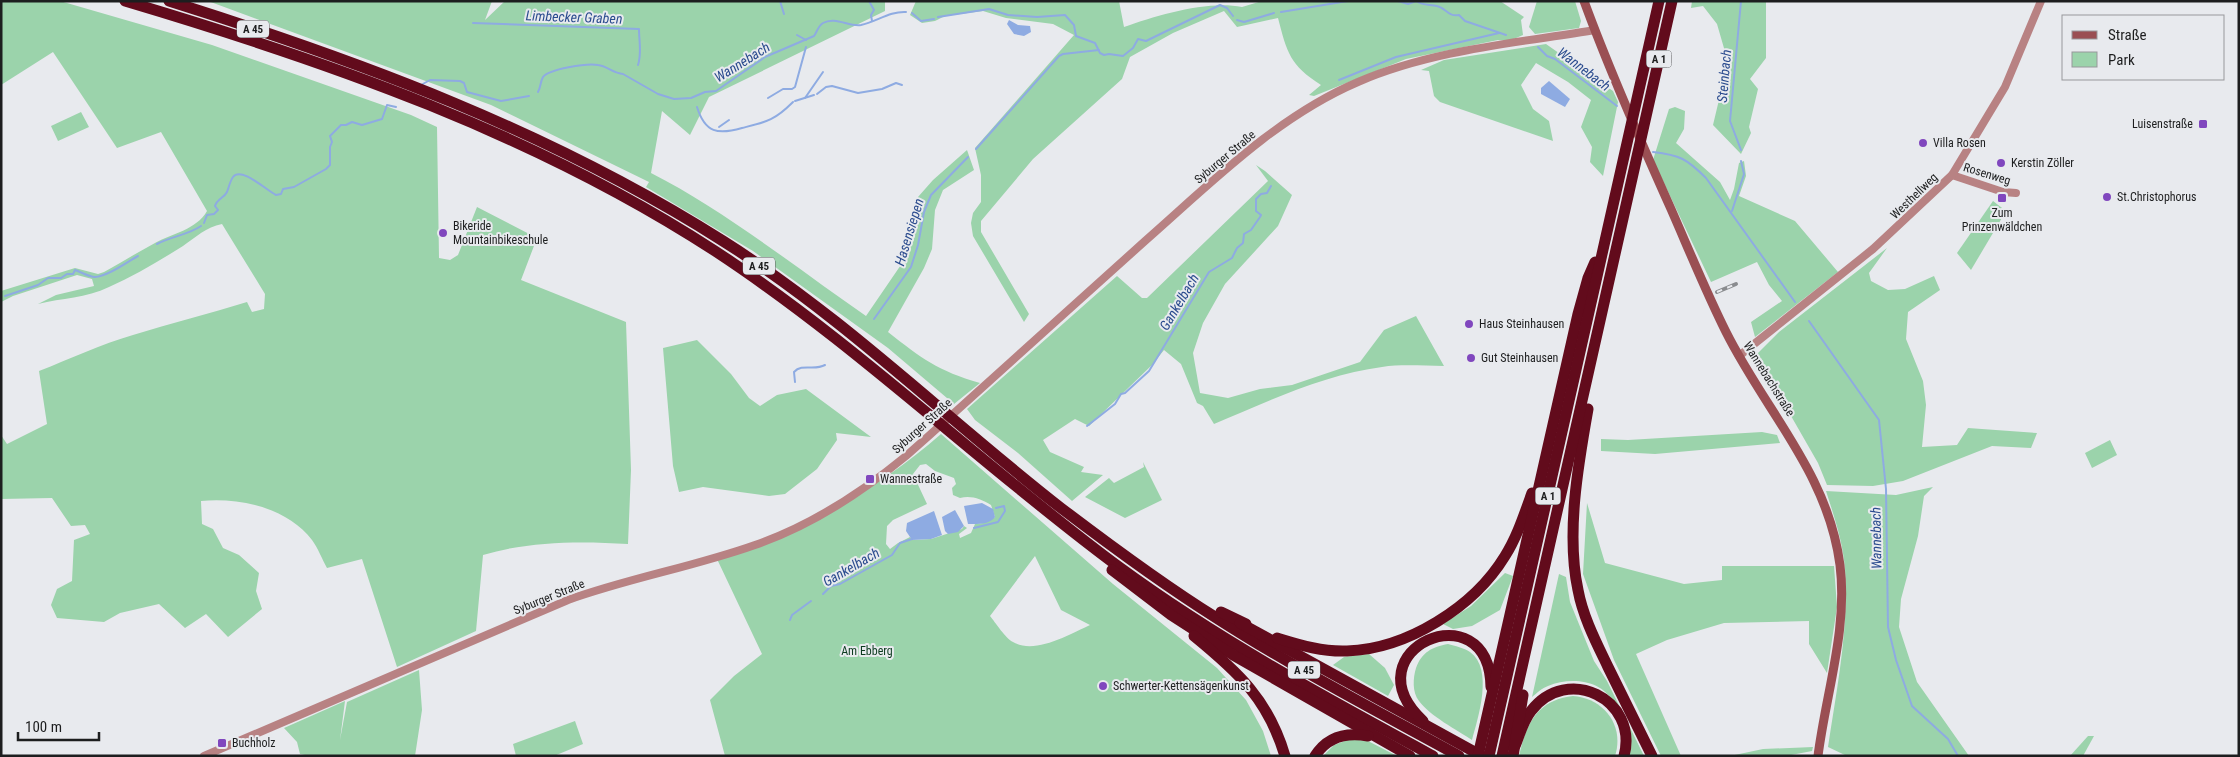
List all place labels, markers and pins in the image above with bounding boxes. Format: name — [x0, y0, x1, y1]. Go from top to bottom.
place label: Luisenstraße — [2132, 117, 2193, 131]
marker: Luisenstraße — [2197, 118, 2209, 130]
place label: Villa Rosen — [1933, 136, 1986, 150]
marker: Villa Rosen — [1917, 137, 1929, 149]
place label: Kerstin Zöller — [2011, 156, 2074, 170]
marker: Kerstin Zöller — [1995, 157, 2007, 169]
place label: St.Christophorus — [2117, 190, 2197, 204]
marker: St.Christophorus — [2101, 191, 2113, 203]
marker: Zum Prinzenwäldchen — [1996, 192, 2008, 204]
place label: Zum Prinzenwäldchen — [1962, 206, 2042, 234]
place label: Bikeride Mountainbikeschule — [453, 219, 549, 247]
marker: Bikeride Mountainbikeschule — [437, 227, 449, 239]
place label: Haus Steinhausen — [1479, 317, 1565, 331]
marker: Haus Steinhausen — [1463, 318, 1475, 330]
place label: Gut Steinhausen — [1481, 351, 1559, 365]
marker: Gut Steinhausen — [1465, 352, 1477, 364]
place label: Wannestraße — [880, 472, 942, 486]
marker: Wannestraße — [864, 473, 876, 485]
place label: Schwerter-Kettensägenkunst — [1113, 679, 1249, 693]
marker: Schwerter-Kettensägenkunst — [1097, 680, 1109, 692]
place label: Buchholz — [232, 736, 276, 750]
marker: Buchholz — [216, 737, 228, 749]

